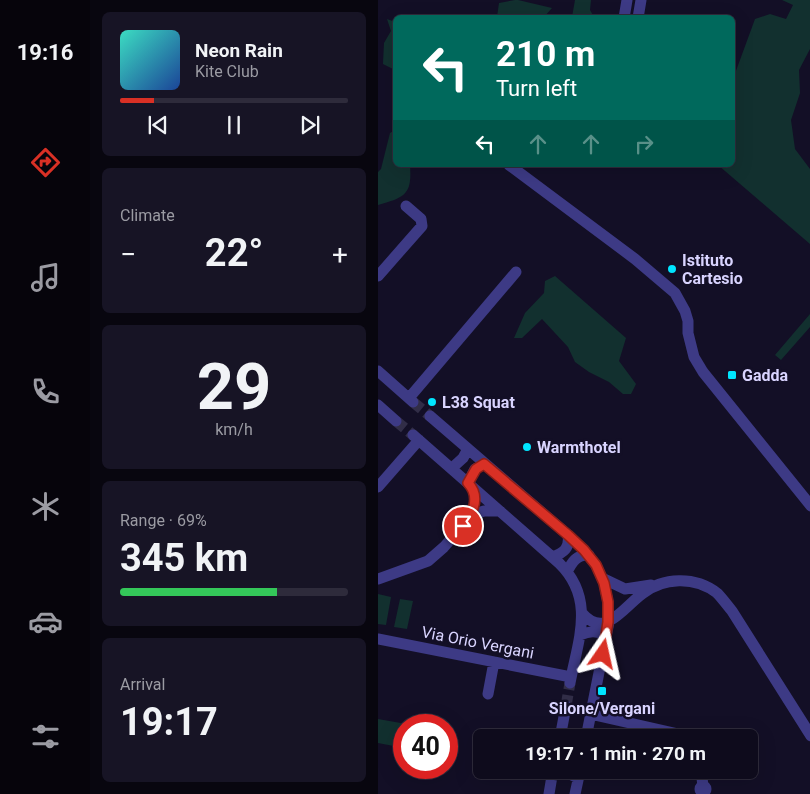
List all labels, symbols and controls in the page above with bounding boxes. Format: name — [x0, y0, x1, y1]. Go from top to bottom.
text: 210 m — [496, 34, 595, 75]
icon: left — [413, 35, 478, 100]
text: Neon Rain — [195, 39, 283, 62]
text: 19:16 — [17, 40, 73, 65]
text: Kite Club — [195, 62, 259, 81]
text: Turn left — [496, 76, 577, 101]
icon: previous — [144, 111, 172, 139]
icon: pause — [220, 111, 248, 139]
icon: next — [296, 111, 324, 139]
icon: left — [471, 130, 499, 158]
icon: ahead — [524, 130, 552, 158]
icon: ahead — [577, 130, 605, 158]
icon: right — [630, 130, 658, 158]
icon: directions — [28, 145, 63, 180]
text: Climate — [120, 206, 175, 225]
text: 22° — [205, 231, 263, 275]
text: − — [120, 238, 136, 271]
text: + — [332, 238, 348, 271]
place label: Istituto Cartesio — [682, 251, 743, 288]
icon: music — [28, 260, 63, 295]
marker: Istituto Cartesio — [666, 263, 678, 275]
text: 29 — [197, 349, 271, 425]
place label: Gadda — [742, 366, 788, 385]
marker: Gadda — [726, 369, 738, 381]
icon: phone — [28, 374, 63, 409]
place label: L38 Squat — [442, 393, 515, 412]
marker: L38 Squat — [426, 396, 438, 408]
text: km/h — [215, 420, 253, 439]
place label: Warmthotel — [537, 438, 621, 457]
marker: Warmthotel — [521, 441, 533, 453]
icon: climate — [28, 489, 63, 524]
pin — [442, 505, 484, 547]
text: Range · 69% — [120, 511, 207, 530]
icon: arrive — [449, 512, 477, 540]
text: 345 km — [120, 536, 248, 580]
icon: car — [28, 604, 63, 639]
street label: Via Orio Vergani — [420, 622, 536, 663]
position arrow — [576, 627, 628, 679]
text: Arrival — [120, 675, 165, 694]
marker: Silone/Vergani — [596, 685, 608, 697]
place label: Silone/Vergani — [549, 699, 655, 718]
text: 19:17 — [120, 700, 218, 744]
speed limit sign: 40 — [393, 714, 458, 779]
icon: filters — [28, 719, 63, 754]
text: 19:17 · 1 min · 270 m — [525, 742, 706, 765]

